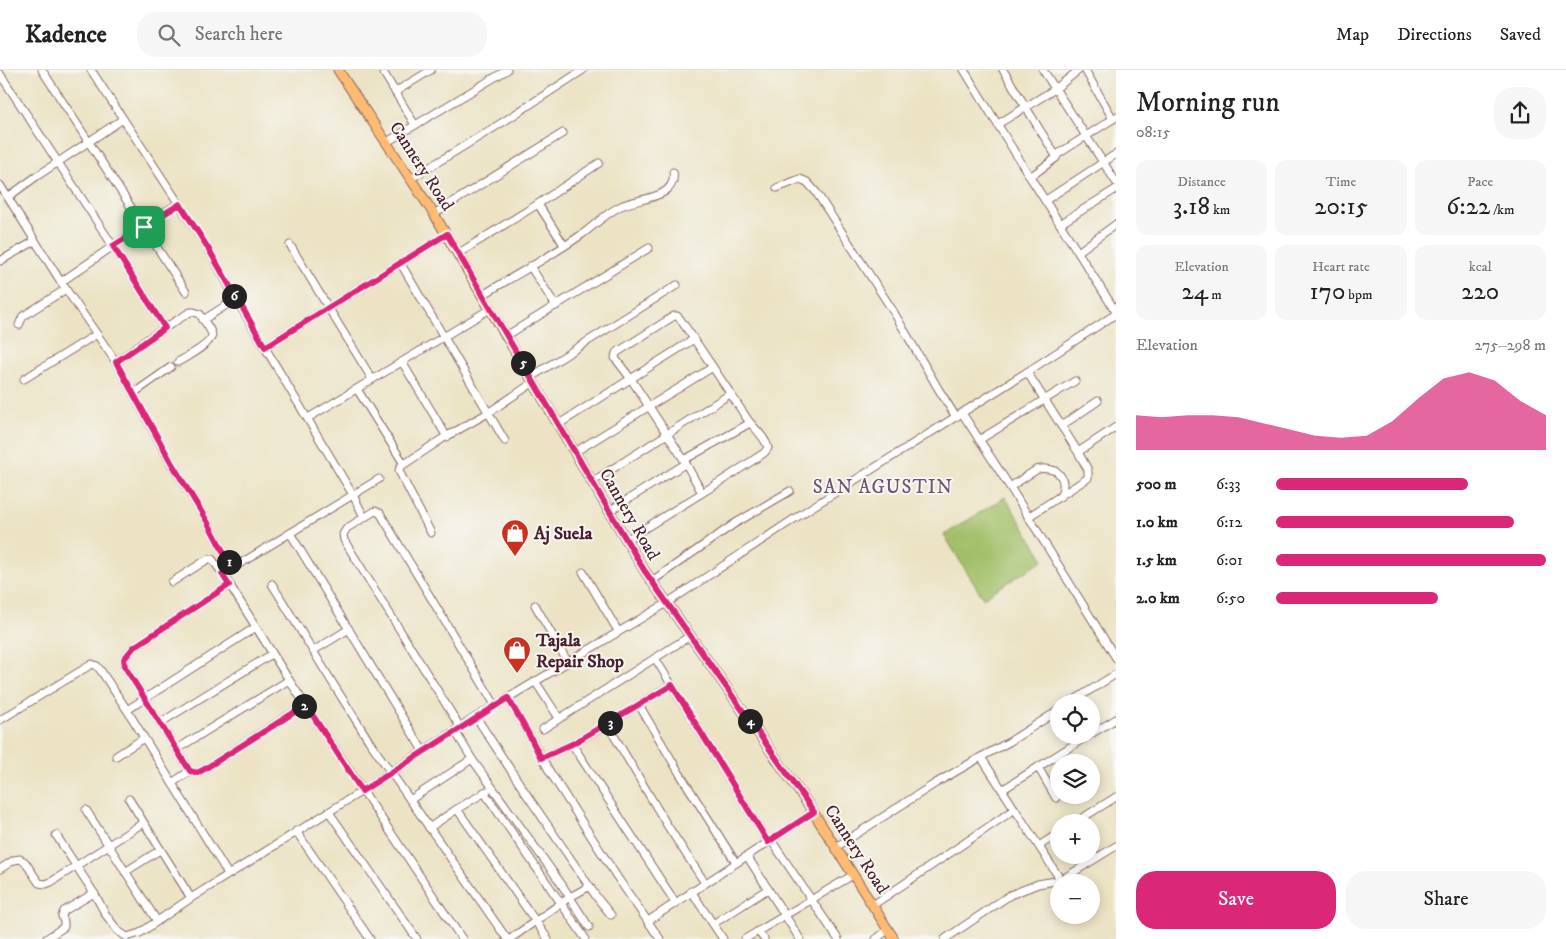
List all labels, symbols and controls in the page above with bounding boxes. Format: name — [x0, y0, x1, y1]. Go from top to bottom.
search box — [137, 12, 487, 57]
text: Kadence — [25, 20, 107, 50]
icon: search — [155, 21, 183, 49]
text: Search here — [195, 23, 283, 46]
text: Map — [1336, 24, 1369, 46]
text: Directions — [1397, 24, 1472, 46]
text: Saved — [1500, 24, 1541, 46]
text: Morning run — [1136, 85, 1280, 120]
button: share — [1494, 87, 1546, 139]
street label: Cannery Road — [384, 118, 458, 215]
text: 08:15 — [1136, 122, 1171, 142]
text: Distance — [1178, 173, 1226, 191]
text: Time — [1326, 173, 1356, 191]
text: Pace — [1467, 173, 1493, 191]
text: 3.18 — [1173, 191, 1210, 222]
text: 20:15 — [1314, 191, 1368, 222]
text: 6:22 — [1446, 191, 1490, 222]
text: km — [1210, 201, 1230, 219]
text: /km — [1490, 201, 1515, 219]
pin — [123, 206, 165, 248]
icon: arrive — [130, 213, 158, 241]
text: Elevation — [1175, 258, 1229, 276]
text: Heart rate — [1312, 258, 1370, 276]
text: kcal — [1469, 258, 1492, 276]
text: 24 — [1182, 276, 1208, 307]
text: 170 — [1310, 276, 1345, 307]
text: 220 — [1461, 276, 1499, 307]
pin: 6 — [222, 284, 246, 308]
text: m — [1208, 286, 1222, 304]
text: bpm — [1345, 286, 1372, 304]
text: 6 — [231, 287, 238, 305]
text: Elevation — [1136, 335, 1198, 355]
text: 275–298 m — [1474, 335, 1546, 355]
pin: 5 — [510, 350, 536, 376]
text: 5 — [520, 354, 527, 372]
street label: Cannery Road — [594, 465, 664, 564]
text: 500 m — [1136, 474, 1177, 494]
text: 6:33 — [1216, 474, 1240, 494]
district label: SAN AGUSTIN — [813, 476, 953, 499]
text: 1.0 km — [1136, 512, 1178, 532]
text: 6:12 — [1216, 512, 1242, 532]
shop icon: Aj Suela — [500, 518, 530, 557]
place label: Aj Suela — [533, 523, 593, 545]
pin: 1 — [216, 550, 242, 574]
text: 1.5 km — [1136, 550, 1177, 570]
text: 6:01 — [1216, 550, 1243, 570]
text: 1 — [227, 553, 232, 571]
text: 2.0 km — [1136, 588, 1180, 608]
text: 6:50 — [1216, 588, 1245, 608]
place label: Tajala Repair Shop — [535, 630, 624, 673]
shop icon: Tajala Repair Shop — [502, 635, 532, 674]
pin: 2 — [292, 694, 316, 718]
map controls — [1050, 694, 1100, 924]
button: locate — [1050, 694, 1100, 744]
text: 2 — [301, 697, 308, 715]
pin: 4 — [738, 708, 762, 734]
pin: 3 — [598, 710, 622, 736]
text: 4 — [746, 712, 755, 730]
text: 3 — [608, 714, 613, 732]
button: layers — [1050, 754, 1100, 804]
street label: Cannery Road — [819, 801, 893, 898]
button: + — [1050, 814, 1100, 864]
button: Save — [1136, 871, 1336, 929]
button: Share — [1346, 871, 1546, 929]
button: − — [1050, 874, 1100, 924]

